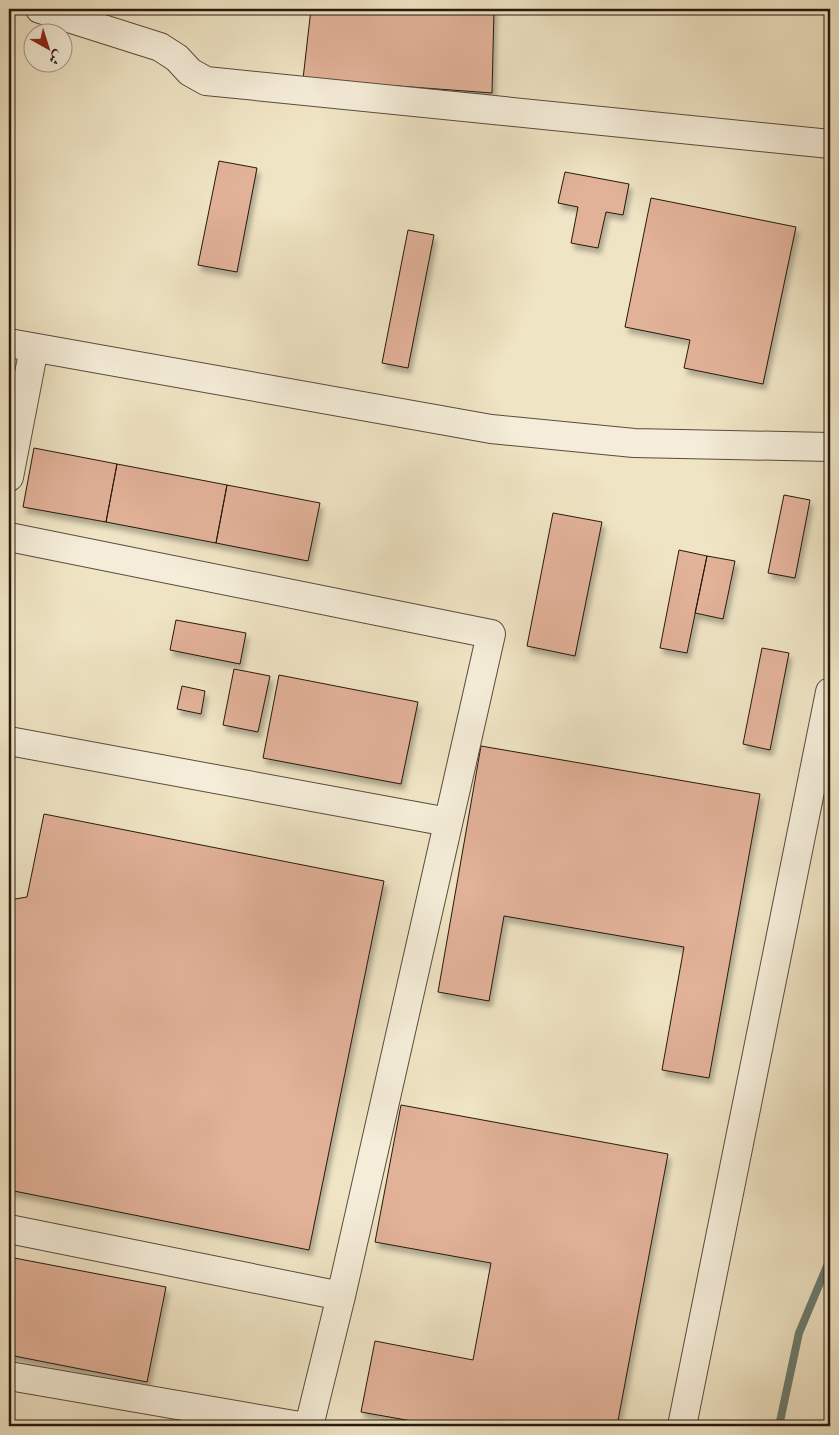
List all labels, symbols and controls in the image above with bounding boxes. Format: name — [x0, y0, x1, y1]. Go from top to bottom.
north arrow — [22, 22, 72, 72]
text: ش — [44, 46, 67, 69]

